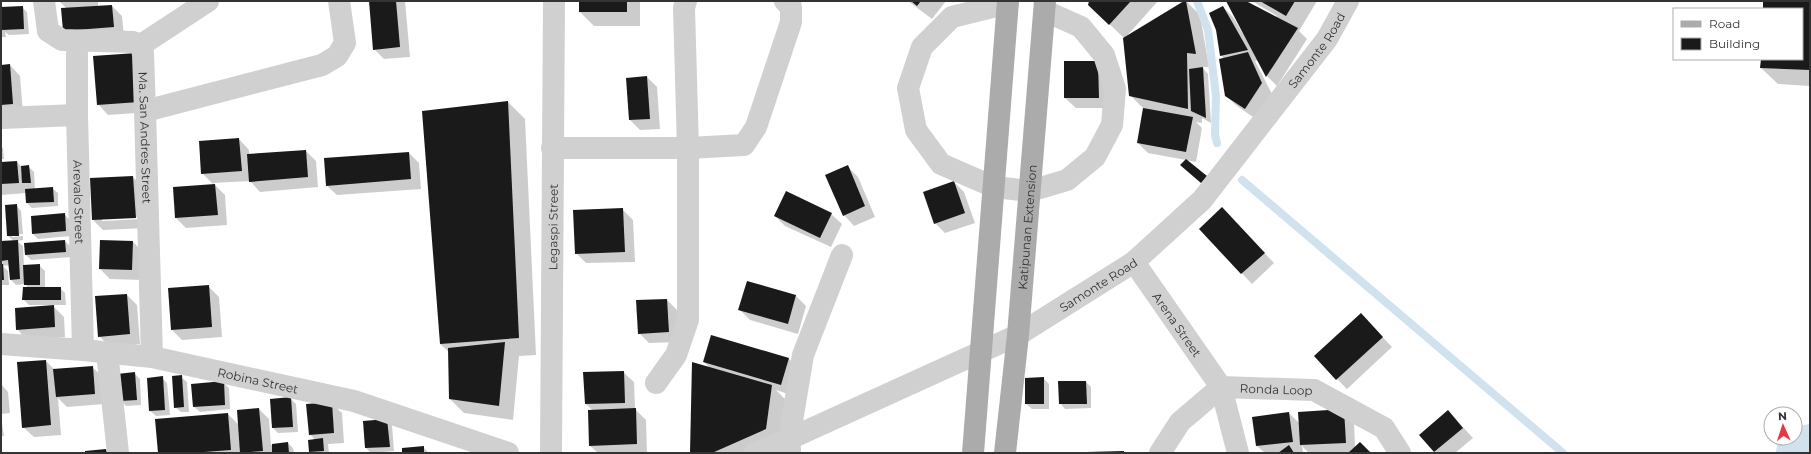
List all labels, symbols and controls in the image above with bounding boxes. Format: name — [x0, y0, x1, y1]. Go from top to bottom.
legend — [1673, 8, 1803, 60]
street label: Samonte Road — [1284, 10, 1348, 91]
text: Road — [1709, 16, 1740, 31]
text: Building — [1709, 36, 1760, 51]
street label: Ma. San Andres Street — [136, 71, 155, 204]
street label: Arevalo Street — [71, 160, 88, 244]
street label: Katipunan Extension — [1014, 164, 1039, 290]
street label: Legaspi Street — [545, 184, 560, 270]
street label: Samonte Road — [1056, 254, 1140, 315]
street label: Arena Street — [1150, 289, 1205, 360]
street label: Robina Street — [216, 364, 300, 396]
street label: Ronda Loop — [1239, 380, 1313, 397]
north arrow — [1763, 406, 1803, 446]
text: N — [1778, 409, 1787, 423]

